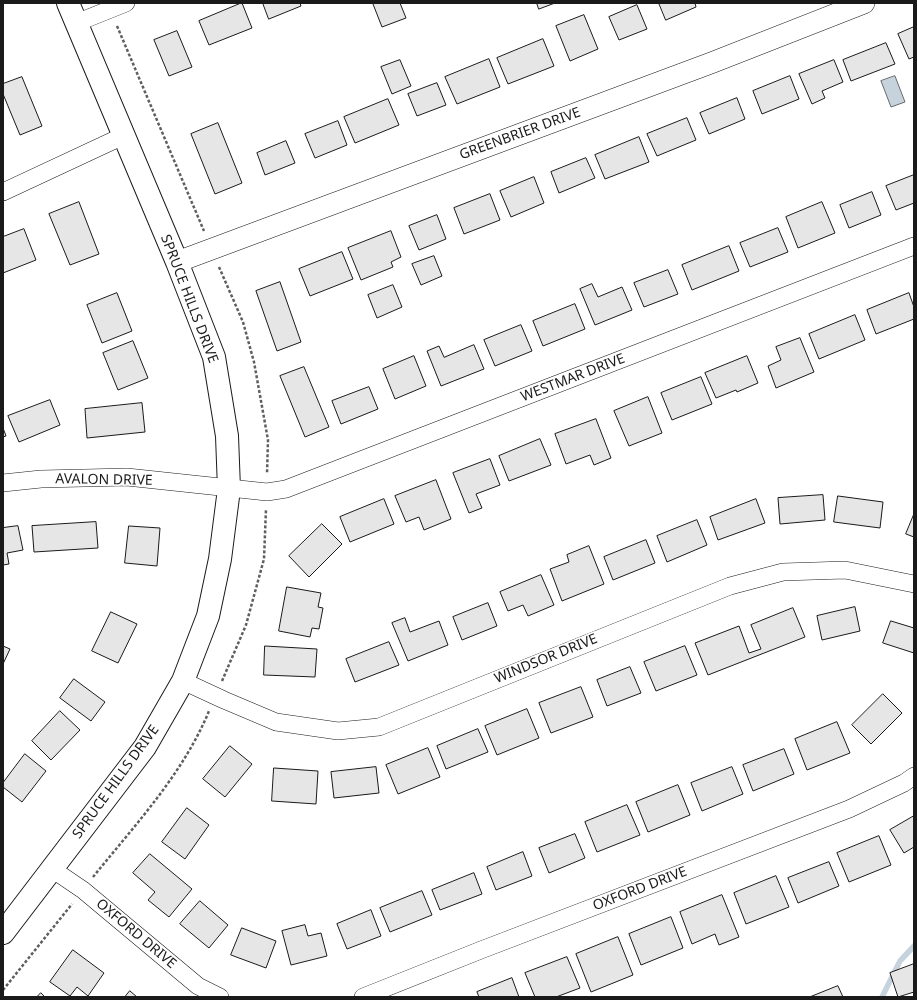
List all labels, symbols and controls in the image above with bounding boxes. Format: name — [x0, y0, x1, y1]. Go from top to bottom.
street label: GREENBRIER DRIVE — [457, 104, 583, 164]
street label: SPRUCE HILLS DRIVE — [157, 232, 221, 366]
street label: WESTMAR DRIVE — [519, 350, 627, 406]
street label: AVALON DRIVE — [55, 471, 153, 489]
street label: WINDSOR DRIVE — [492, 631, 600, 687]
street label: SPRUCE HILLS DRIVE — [69, 722, 163, 842]
street label: OXFORD DRIVE — [591, 863, 689, 915]
street label: OXFORD DRIVE — [92, 896, 180, 972]

